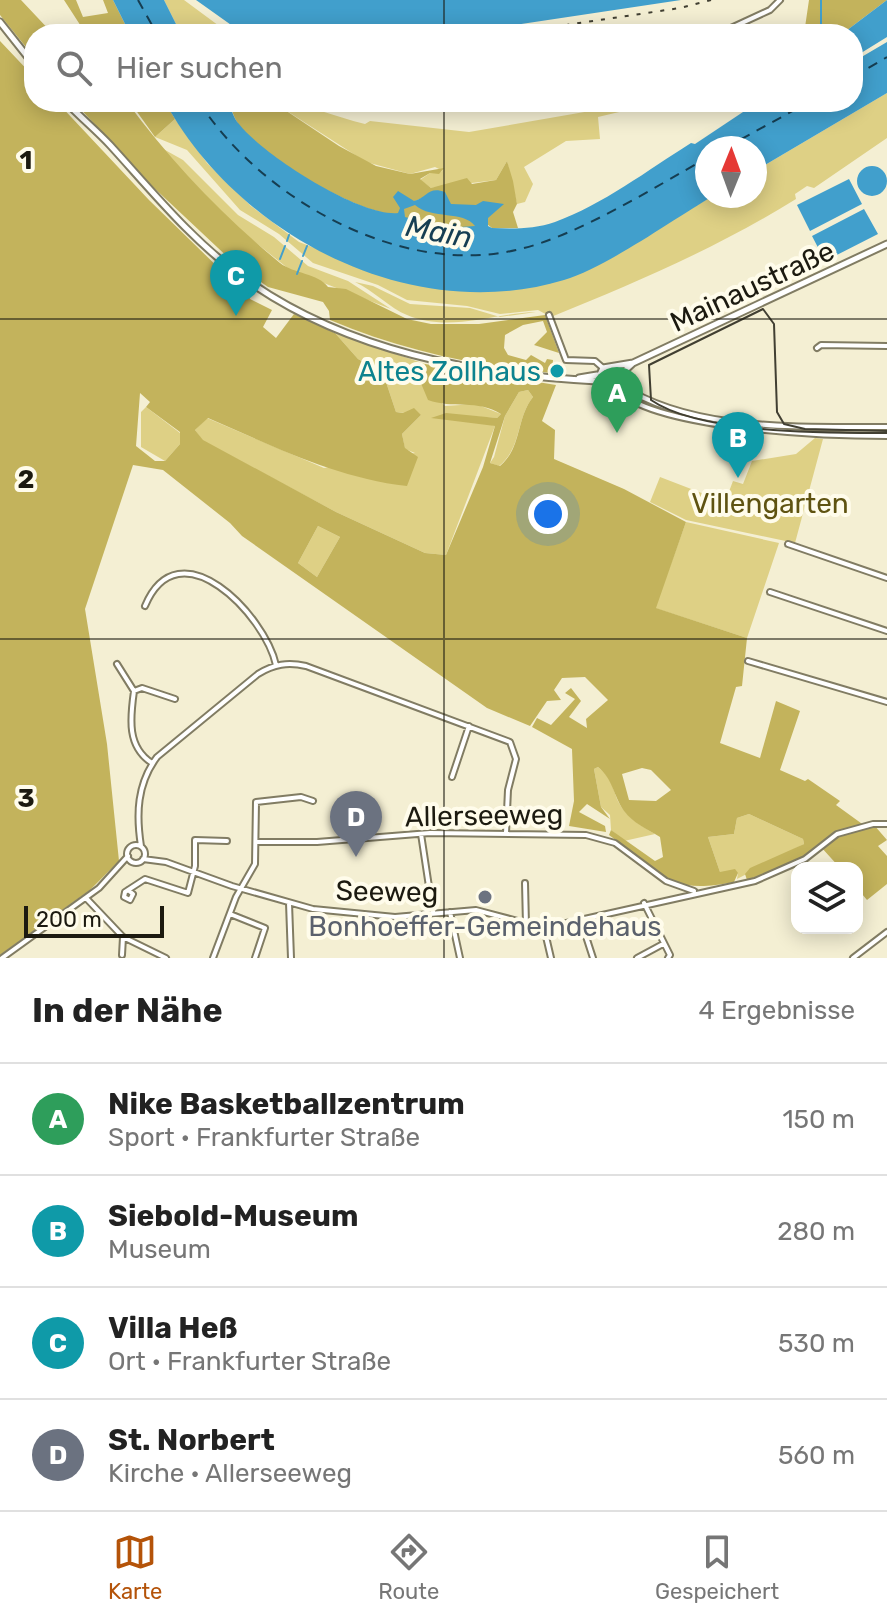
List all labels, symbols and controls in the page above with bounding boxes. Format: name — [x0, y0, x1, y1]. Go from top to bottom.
search box — [24, 24, 863, 112]
icon: search — [52, 46, 96, 90]
text: Hier suchen — [116, 50, 283, 86]
north arrow — [695, 136, 767, 208]
text: 1 — [20, 145, 32, 176]
water label: Main — [403, 208, 475, 256]
street label: Mainaustraße — [665, 234, 839, 339]
pin: C — [210, 250, 262, 316]
place label: Altes Zollhaus — [358, 355, 541, 388]
marker: Altes Zollhaus — [548, 362, 566, 380]
pin: A — [591, 367, 643, 433]
pin: B — [712, 412, 764, 478]
text: 2 — [18, 464, 34, 495]
park label: Villengarten — [691, 487, 849, 520]
your location — [528, 494, 568, 534]
text: 3 — [17, 783, 35, 814]
pin: D — [330, 791, 382, 857]
street label: Allerseeweg — [405, 798, 563, 833]
map controls — [791, 862, 863, 934]
button: layers — [791, 862, 863, 934]
street label: Seeweg — [335, 874, 439, 909]
marker: Bonhoeffer-Gemeindehaus — [476, 888, 494, 906]
scale bar — [24, 902, 164, 938]
text: 200 m — [36, 906, 102, 933]
place label: Bonhoeffer-Gemeindehaus — [308, 910, 662, 943]
text: In der Nähe — [32, 990, 223, 1031]
text: 4 Ergebnisse — [698, 995, 855, 1026]
text: Nike Basketballzentrum — [108, 1086, 465, 1122]
text: A — [49, 1104, 67, 1135]
text: 150 m — [782, 1104, 855, 1135]
text: Sport · Frankfurter Straße — [108, 1122, 420, 1153]
text: Siebold-Museum — [108, 1198, 358, 1234]
text: B — [49, 1216, 67, 1247]
text: 280 m — [777, 1216, 855, 1247]
text: Museum — [108, 1234, 211, 1265]
text: Villa Heß — [108, 1310, 238, 1346]
text: C — [49, 1328, 67, 1359]
text: 530 m — [778, 1328, 855, 1359]
text: Ort · Frankfurter Straße — [108, 1346, 391, 1377]
text: St. Norbert — [108, 1422, 275, 1458]
text: D — [49, 1440, 67, 1471]
text: 560 m — [778, 1440, 855, 1471]
text: Kirche · Allerseeweg — [108, 1458, 352, 1489]
tab: Karte — [108, 1530, 162, 1605]
tab: Route — [378, 1530, 439, 1605]
tab: Gespeichert — [655, 1530, 779, 1605]

